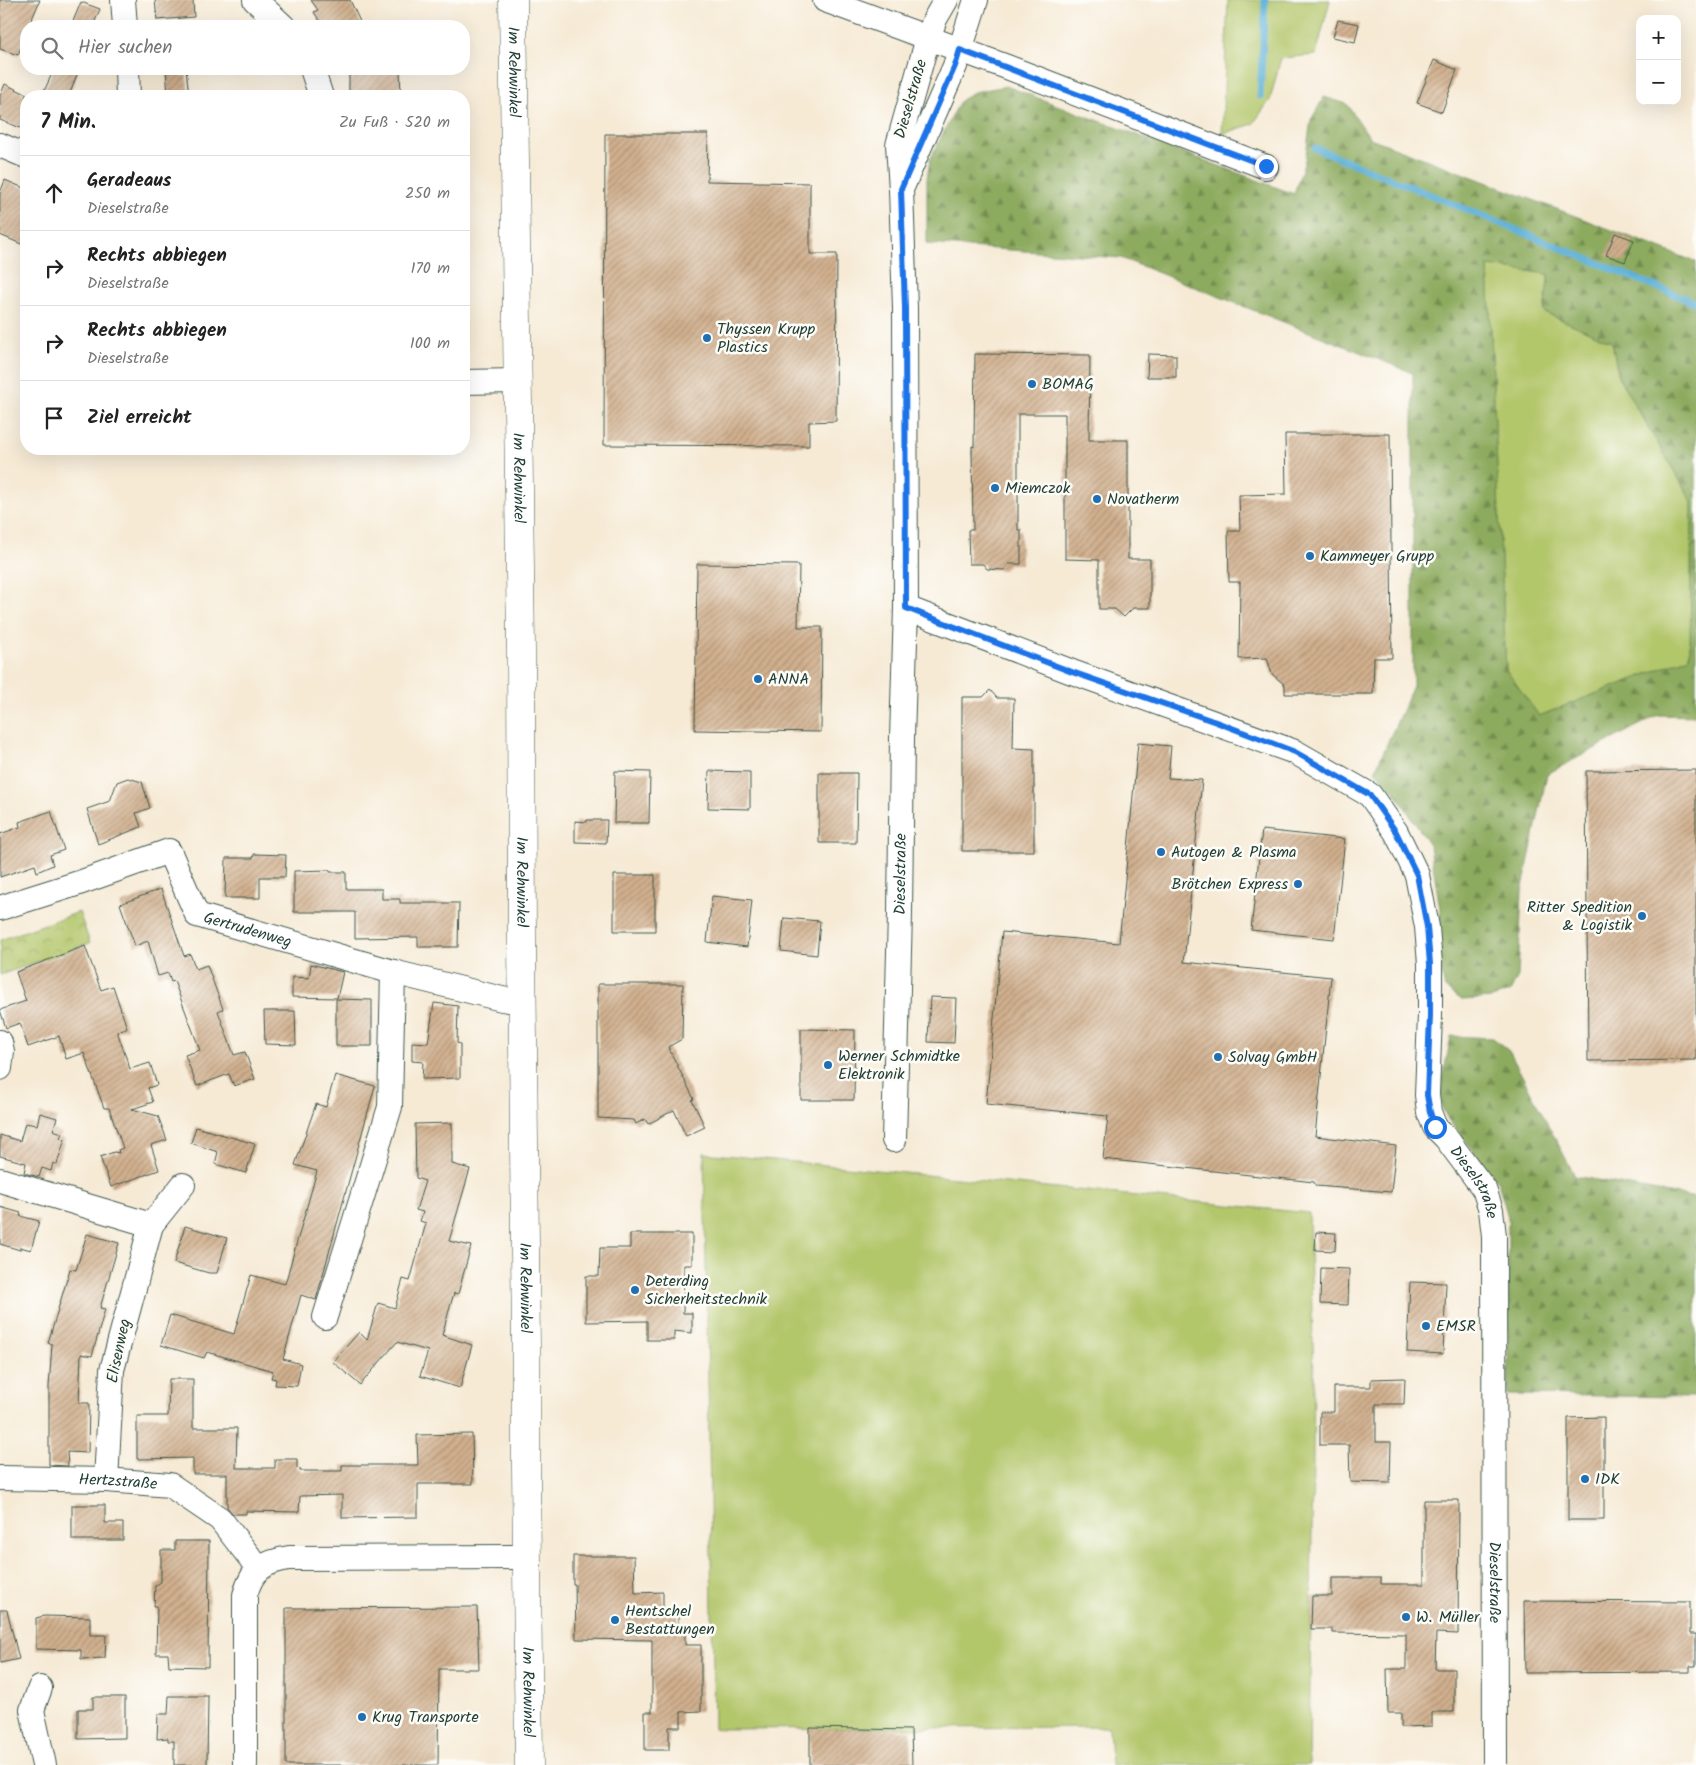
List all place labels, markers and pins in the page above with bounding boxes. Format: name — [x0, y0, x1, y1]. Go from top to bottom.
place label: Thyssen Krupp Plastics — [717, 317, 816, 360]
marker: Thyssen Krupp Plastics — [701, 332, 713, 344]
place label: BOMAG — [1042, 372, 1094, 397]
marker: BOMAG — [1026, 378, 1038, 390]
place label: Miemczok — [1005, 476, 1071, 501]
marker: Miemczok — [989, 482, 1001, 494]
place label: Novatherm — [1107, 487, 1180, 512]
marker: Novatherm — [1091, 493, 1103, 505]
place label: Kammeyer Grupp — [1320, 544, 1434, 569]
marker: Kammeyer Grupp — [1304, 550, 1316, 562]
place label: ANNA — [768, 667, 809, 692]
marker: ANNA — [752, 673, 764, 685]
place label: Autogen & Plasma — [1171, 840, 1296, 865]
marker: Autogen & Plasma — [1155, 846, 1167, 858]
place label: Brötchen Express — [1171, 872, 1288, 897]
marker: Brötchen Express — [1292, 878, 1304, 890]
place label: Ritter Spedition & Logistik — [1527, 895, 1632, 938]
marker: Ritter Spedition & Logistik — [1636, 910, 1648, 922]
place label: Werner Schmidtke Elektronik — [838, 1044, 960, 1087]
place label: Solvay GmbH — [1228, 1045, 1317, 1070]
marker: Solvay GmbH — [1212, 1051, 1224, 1063]
marker: Werner Schmidtke Elektronik — [822, 1059, 834, 1071]
place label: Deterding Sicherheitstechnik — [645, 1269, 768, 1312]
marker: Deterding Sicherheitstechnik — [629, 1284, 641, 1296]
place label: EMSR — [1436, 1314, 1476, 1339]
marker: EMSR — [1420, 1320, 1432, 1332]
place label: IDK — [1595, 1467, 1620, 1492]
marker: IDK — [1579, 1473, 1591, 1485]
place label: Hentschel Bestattungen — [625, 1599, 715, 1642]
place label: W. Müller — [1416, 1605, 1481, 1630]
marker: W. Müller — [1400, 1611, 1412, 1623]
marker: Hentschel Bestattungen — [609, 1614, 621, 1626]
place label: Krug Transporte — [372, 1705, 479, 1730]
marker: Krug Transporte — [356, 1711, 368, 1723]

